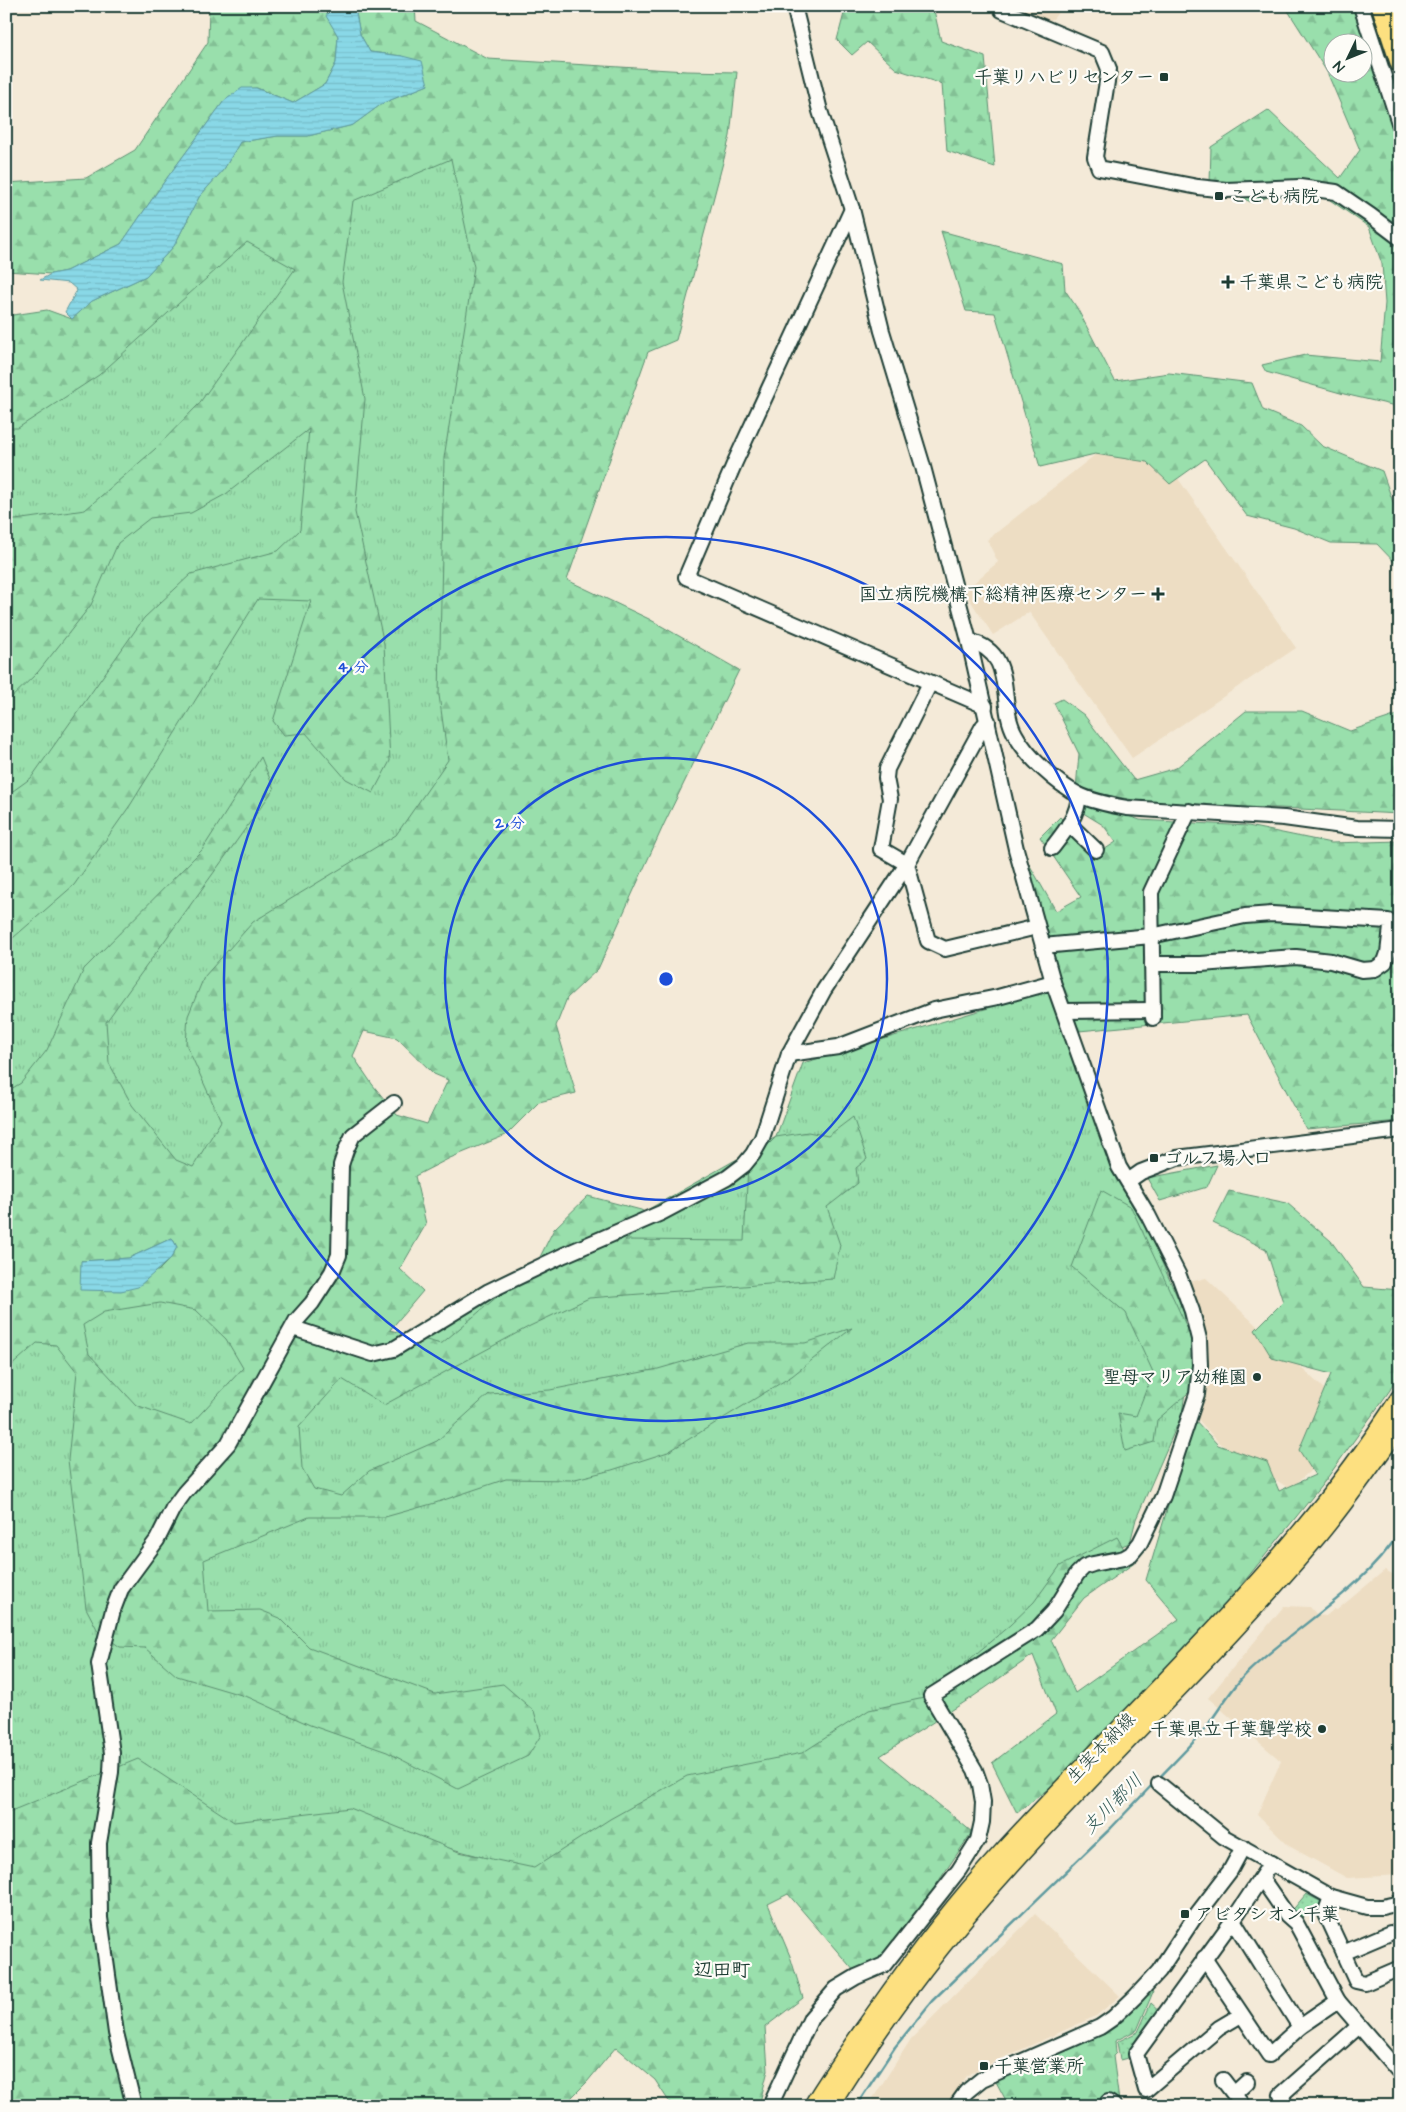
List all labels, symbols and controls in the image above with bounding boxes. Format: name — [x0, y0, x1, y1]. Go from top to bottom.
north arrow — [1324, 32, 1374, 82]
text: N — [1329, 56, 1350, 76]
place label: 千葉リハビリセンター — [974, 65, 1154, 90]
marker: 千葉リハビリセンター — [1158, 71, 1170, 83]
place label: こども病院 — [1229, 184, 1319, 209]
marker: こども病院 — [1213, 190, 1225, 202]
place label: 千葉県こども病院 — [1239, 270, 1383, 295]
marker: 千葉県こども病院 — [1221, 275, 1235, 289]
place label: 国立病院機構下総精神医療センター — [859, 582, 1147, 607]
marker: 国立病院機構下総精神医療センター — [1151, 587, 1165, 601]
text: 4 分 — [337, 657, 369, 678]
text: 2 分 — [494, 813, 525, 834]
centre of rings — [657, 970, 675, 988]
place label: ゴルフ場入口 — [1164, 1146, 1271, 1171]
marker: ゴルフ場入口 — [1148, 1152, 1160, 1164]
place label: 聖母マリア幼稚園 — [1103, 1365, 1247, 1390]
marker: 聖母マリア幼稚園 — [1251, 1371, 1263, 1383]
street label: 生実本納線 — [1061, 1707, 1141, 1789]
place label: 千葉県立千葉聾学校 — [1150, 1717, 1312, 1742]
marker: 千葉県立千葉聾学校 — [1316, 1723, 1328, 1735]
water label: 支川都川 — [1077, 1768, 1149, 1840]
place label: アビタシオン千葉 — [1195, 1902, 1339, 1927]
marker: アビタシオン千葉 — [1179, 1908, 1191, 1920]
district label: 辺田町 — [693, 1957, 751, 1984]
place label: 千葉営業所 — [994, 2054, 1084, 2079]
marker: 千葉営業所 — [978, 2060, 990, 2072]

